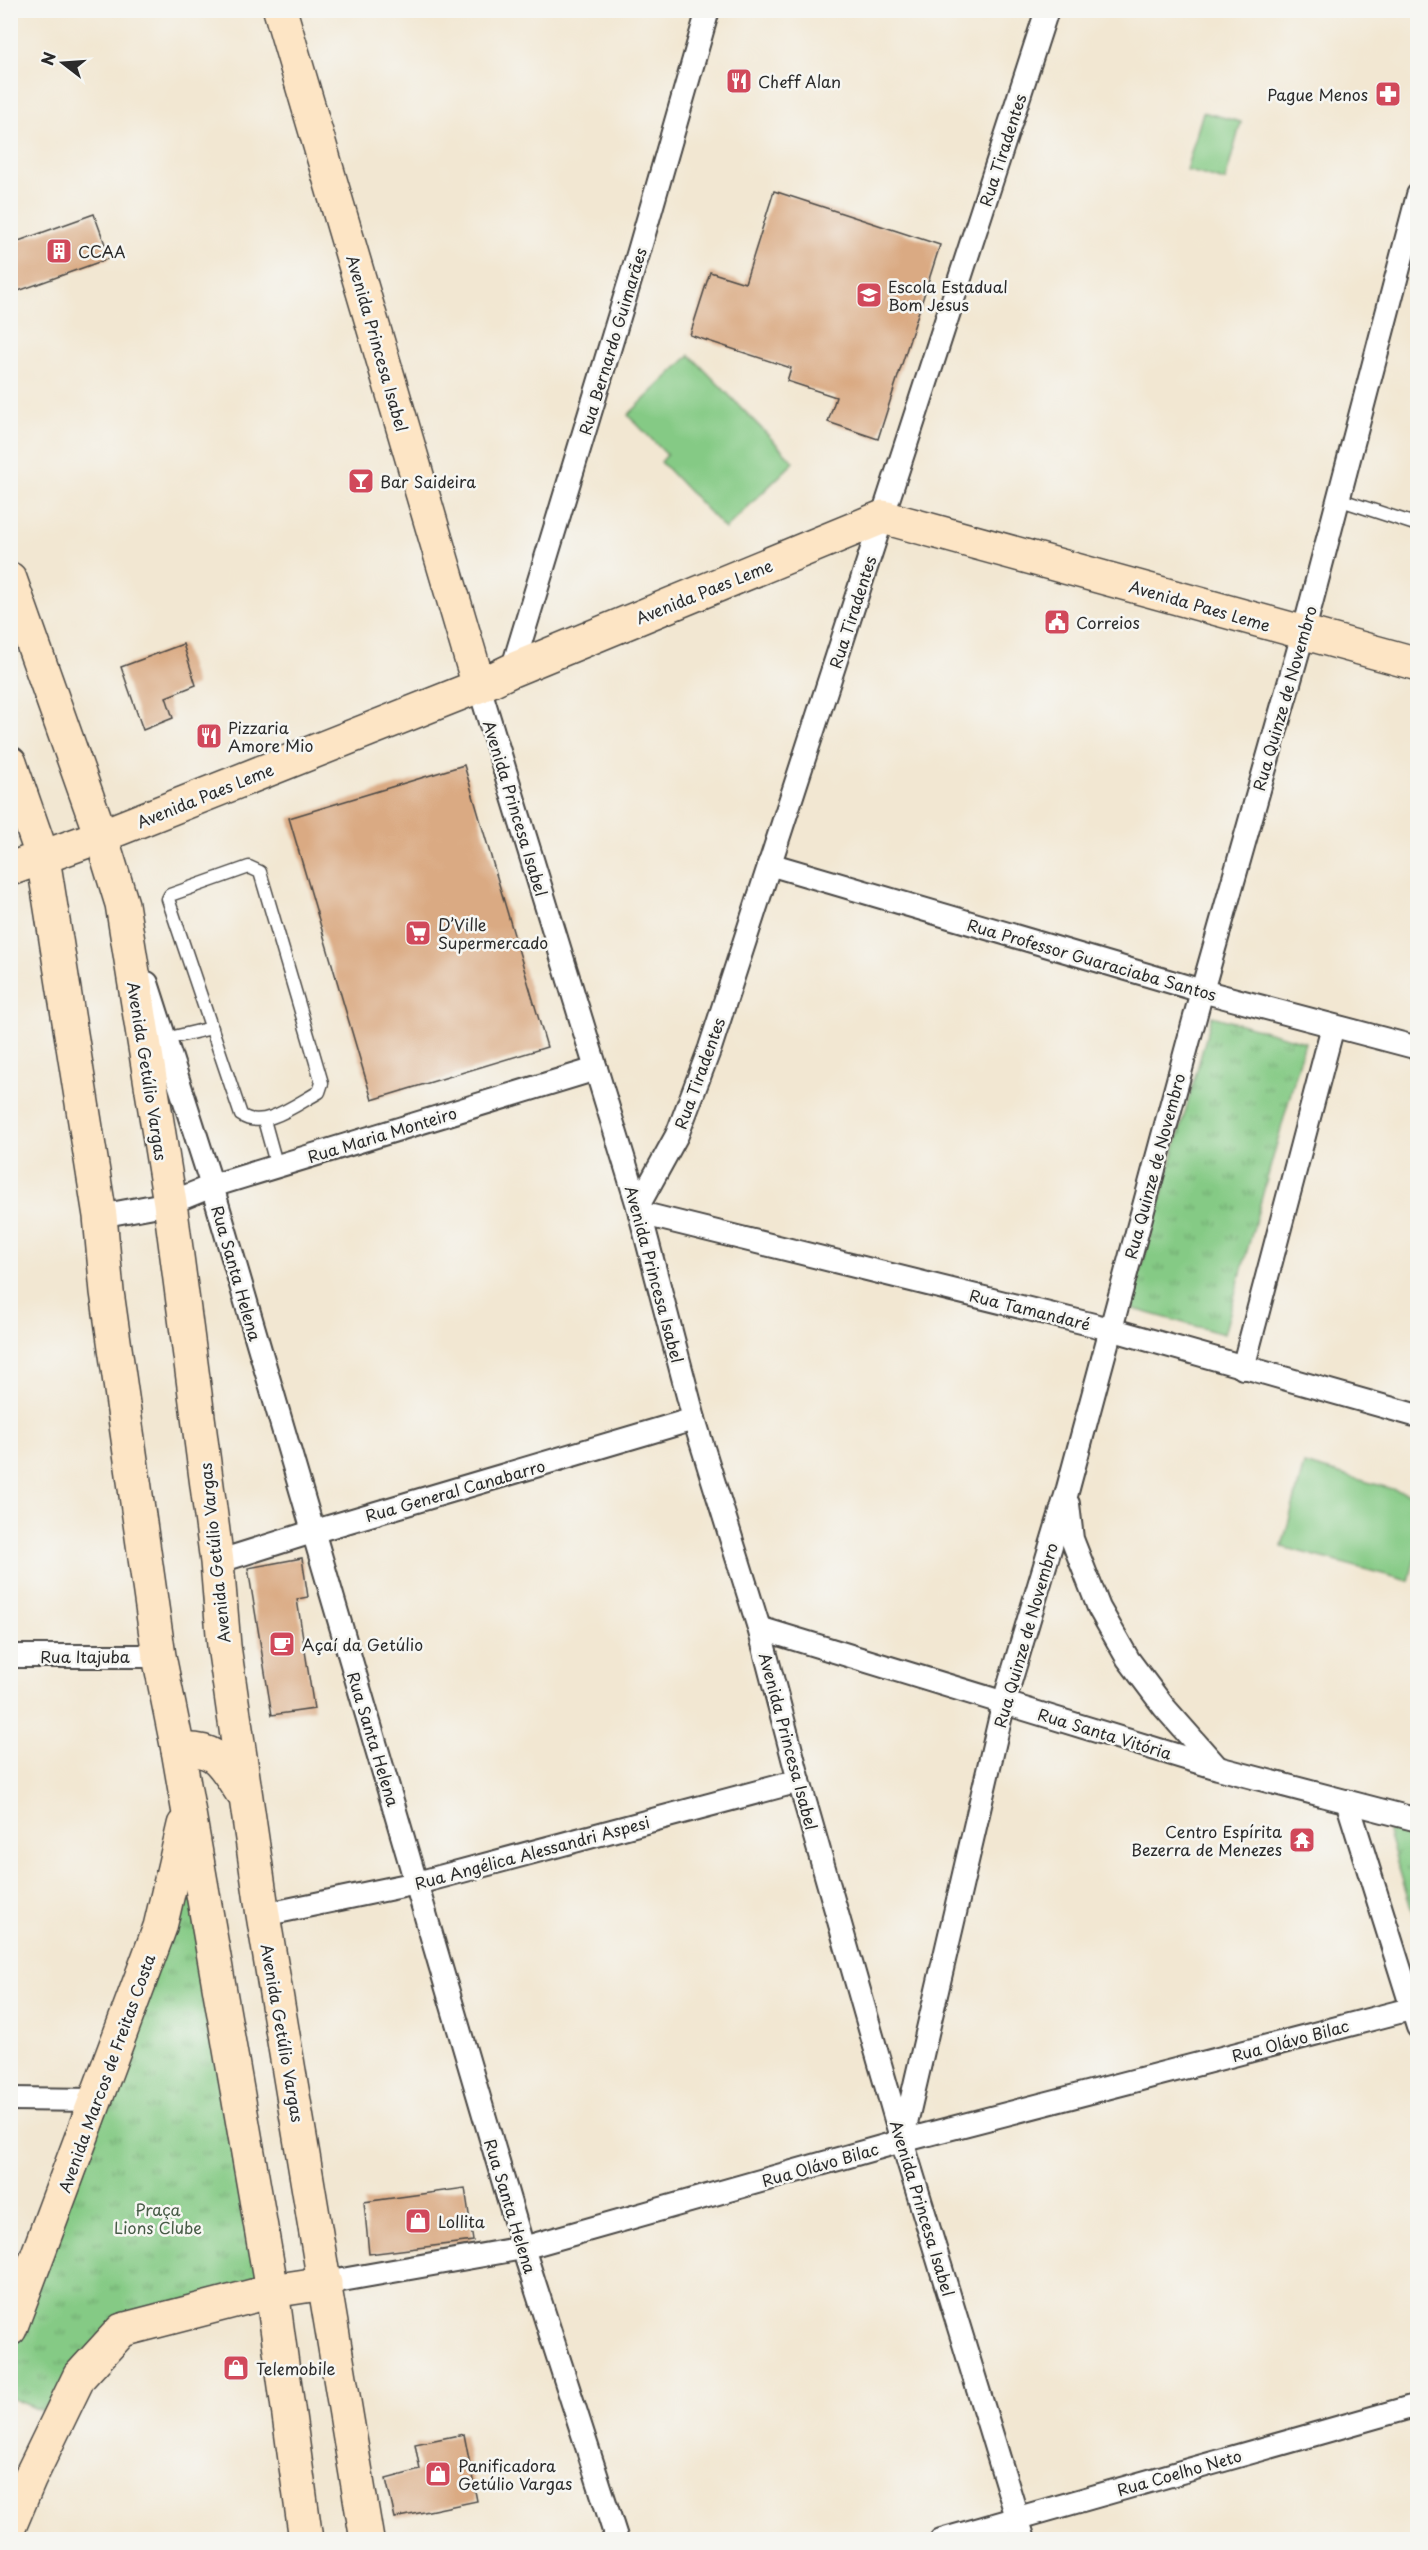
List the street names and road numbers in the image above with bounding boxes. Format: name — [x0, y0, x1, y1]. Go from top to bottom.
street label: Rua Tiradentes — [973, 91, 1031, 209]
street label: Rua Bernardo Guimarães — [572, 244, 652, 438]
street label: Avenida Princesa Isabel — [341, 252, 415, 434]
street label: Avenida Paes Leme — [632, 552, 776, 629]
street label: Rua Tiradentes — [823, 553, 881, 671]
street label: Avenida Paes Leme — [1127, 573, 1274, 637]
street label: Rua Quinze de Novembro — [1246, 603, 1322, 793]
street label: Avenida Princesa Isabel — [478, 717, 554, 899]
street label: Avenida Paes Leme — [133, 756, 277, 833]
street label: Rua Professor Guaraciaba Santos — [965, 912, 1219, 1006]
street label: Avenida Getúlio Vargas — [122, 980, 174, 1162]
street label: Rua Tiradentes — [668, 1014, 730, 1132]
street label: Rua Quinze de Novembro — [1118, 1070, 1190, 1262]
street label: Rua Maria Monteiro — [305, 1100, 460, 1168]
street label: Avenida Princesa Isabel — [620, 1183, 690, 1365]
street label: Rua Santa Helena — [206, 1202, 268, 1344]
street label: Rua Tamandaré — [967, 1282, 1093, 1336]
street label: Rua General Canabarro — [362, 1453, 548, 1527]
street label: Avenida Getúlio Vargas — [193, 1462, 235, 1644]
street label: Rua Quinze de Novembro — [987, 1540, 1063, 1730]
street label: Rua Itajuba — [40, 1644, 130, 1668]
street label: Avenida Princesa Isabel — [754, 1650, 824, 1832]
street label: Rua Santa Helena — [342, 1669, 406, 1810]
street label: Rua Santa Vitória — [1035, 1701, 1175, 1765]
street label: Rua Angélica Alessandri Aspesi — [412, 1809, 652, 1895]
street label: Avenida Getúlio Vargas — [255, 1942, 311, 2124]
street label: Avenida Marcos de Freitas Costa — [52, 1950, 160, 2196]
street label: Rua Olávo Bilac — [1229, 2013, 1351, 2067]
street label: Avenida Princesa Isabel — [885, 2117, 961, 2299]
street label: Rua Santa Helena — [479, 2136, 543, 2277]
street label: Rua Olávo Bilac — [759, 2136, 881, 2192]
street label: Rua Coelho Neto — [1114, 2443, 1244, 2501]

